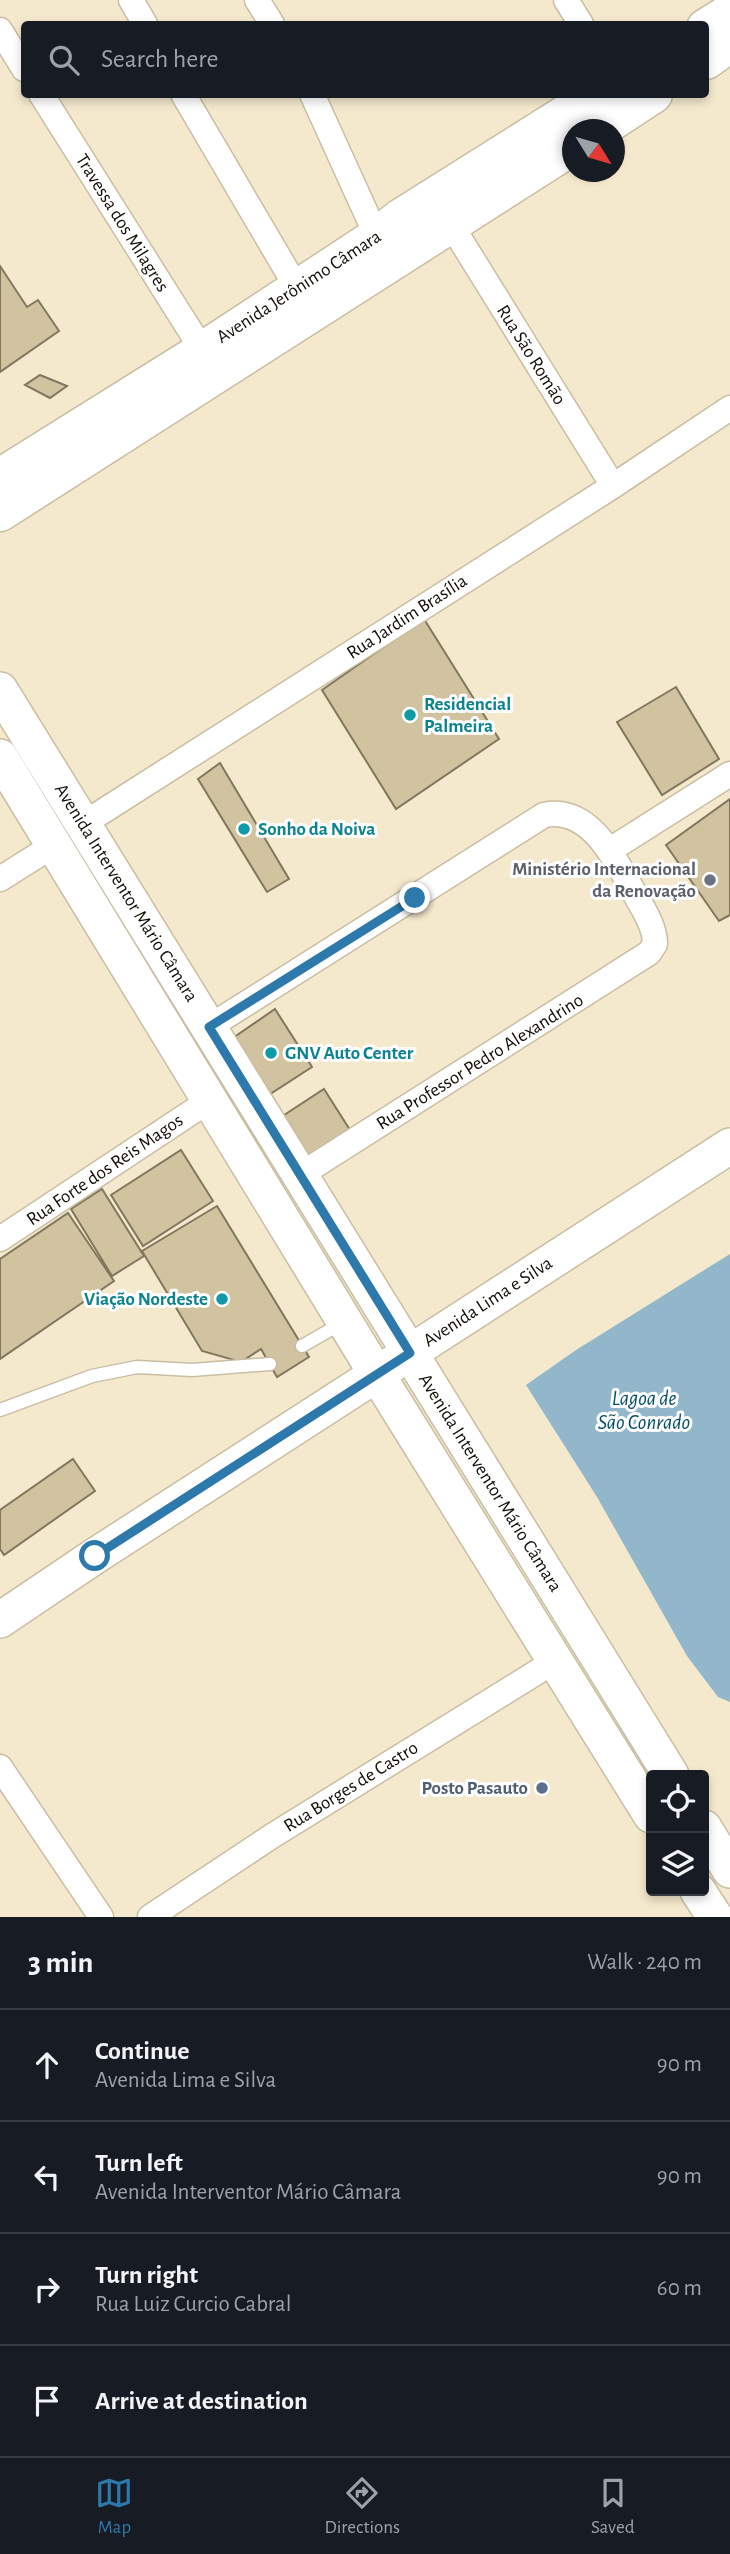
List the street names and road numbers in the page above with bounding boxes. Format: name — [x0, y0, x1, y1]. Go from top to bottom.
street label: Travessa dos Milagres — [72, 151, 172, 295]
street label: Avenida Jerônimo Câmara — [213, 227, 385, 347]
street label: Rua São Romão — [493, 302, 569, 408]
street label: Rua Jardim Brasília — [343, 571, 471, 663]
street label: Avenida Interventor Mário Câmara — [51, 781, 201, 1006]
street label: Rua Professor Pedro Alexandrino — [373, 990, 587, 1134]
street label: Rua Forte dos Reis Magos — [23, 1111, 187, 1229]
street label: Avenida Lima e Silva — [420, 1253, 556, 1351]
street label: Avenida Interventor Mário Câmara — [415, 1371, 565, 1596]
street label: Rua Borges de Castro — [281, 1738, 421, 1836]

